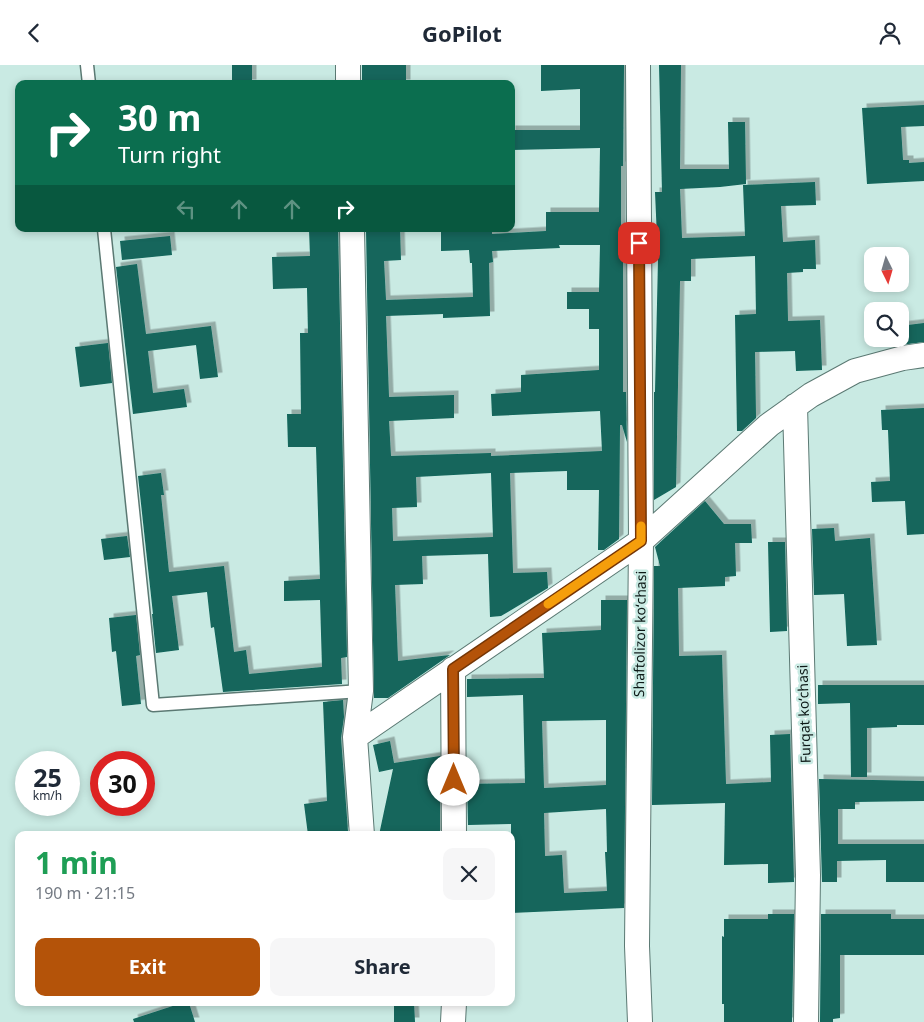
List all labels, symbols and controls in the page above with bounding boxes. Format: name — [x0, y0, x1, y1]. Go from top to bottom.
text: GoPilot — [422, 18, 502, 48]
icon: back — [20, 19, 48, 47]
icon: person — [876, 19, 904, 47]
text: 30 m — [118, 94, 201, 141]
icon: right — [35, 100, 100, 165]
text: Turn right — [118, 139, 221, 169]
icon: left — [172, 195, 200, 223]
icon: ahead — [225, 195, 253, 223]
icon: ahead — [278, 195, 306, 223]
icon: right — [331, 195, 359, 223]
pin — [618, 222, 660, 264]
icon: arrive — [625, 229, 653, 257]
north arrow — [864, 247, 909, 293]
map controls — [864, 247, 909, 347]
button: search — [864, 302, 909, 347]
street label: Shaftolizor koʻchasi — [629, 571, 650, 697]
street label: Furqat koʻchasi — [792, 664, 815, 764]
speed limit sign: 30 — [90, 751, 155, 816]
position arrow — [427, 753, 479, 805]
text: 25 — [33, 760, 62, 794]
text: km/h — [33, 787, 62, 804]
text: 1 min — [35, 842, 118, 883]
button: close — [443, 848, 495, 900]
text: 190 m · 21:15 — [35, 882, 135, 904]
button: Exit — [35, 938, 260, 996]
button: Share — [270, 938, 495, 996]

